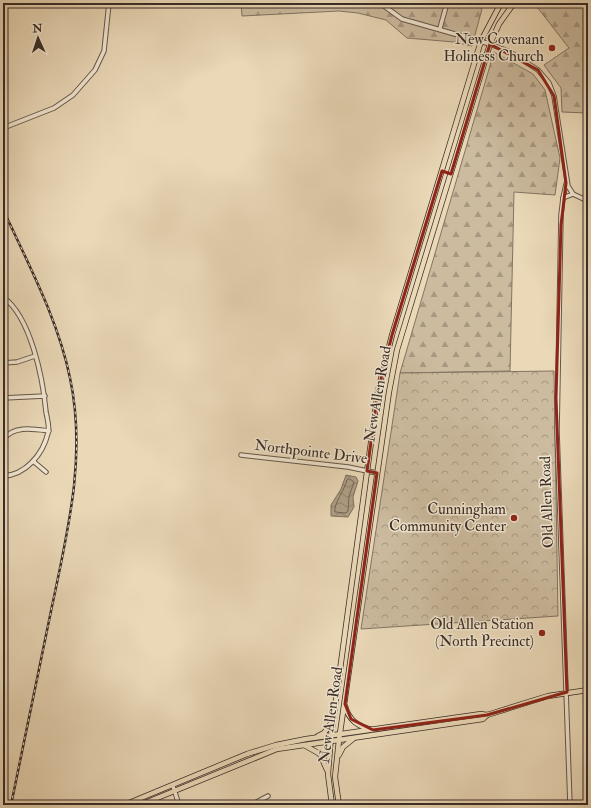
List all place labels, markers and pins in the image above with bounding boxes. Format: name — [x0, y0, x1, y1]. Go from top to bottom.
place label: New Covenant Holiness Church — [444, 30, 544, 66]
marker: New Covenant Holiness Church — [547, 43, 557, 53]
place label: Cunningham Community Center — [389, 500, 506, 536]
marker: Cunningham Community Center — [509, 513, 519, 523]
place label: Old Allen Station (North Precinct) — [430, 615, 534, 651]
marker: Old Allen Station (North Precinct) — [537, 628, 547, 638]

